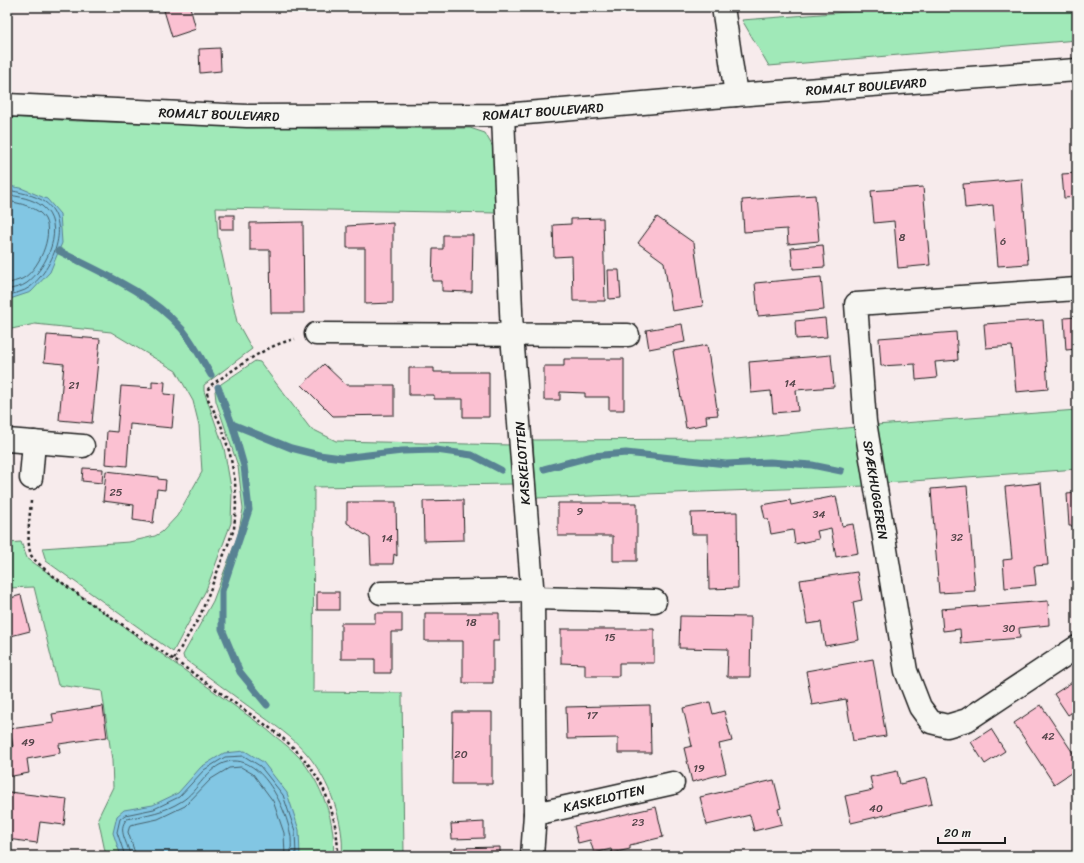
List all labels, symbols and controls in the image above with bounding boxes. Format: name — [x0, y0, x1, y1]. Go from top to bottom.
street label: ROMALT BOULEVARD — [805, 71, 927, 102]
street label: ROMALT BOULEVARD — [482, 96, 604, 127]
street label: ROMALT BOULEVARD — [158, 101, 280, 128]
house number: 8 — [899, 228, 906, 247]
house number: 6 — [1000, 232, 1006, 251]
house number: 14 — [784, 374, 796, 393]
house number: 21 — [68, 376, 80, 395]
street label: KASKELOTTEN — [508, 420, 537, 505]
street label: SPÆKHUGGEREN — [856, 439, 895, 541]
house number: 25 — [109, 483, 123, 502]
house number: 9 — [577, 502, 584, 521]
house number: 34 — [813, 505, 826, 524]
house number: 32 — [951, 528, 964, 547]
house number: 14 — [381, 529, 393, 548]
house number: 18 — [465, 613, 477, 632]
house number: 30 — [1003, 619, 1016, 638]
house number: 15 — [604, 628, 616, 647]
house number: 17 — [587, 706, 598, 725]
house number: 42 — [1041, 727, 1055, 746]
house number: 49 — [21, 733, 35, 752]
house number: 20 — [454, 745, 468, 764]
house number: 19 — [693, 759, 705, 778]
street label: KASKELOTTEN — [561, 778, 647, 819]
house number: 40 — [869, 799, 883, 818]
house number: 23 — [632, 813, 644, 832]
scale bar — [938, 819, 1005, 845]
text: 20 m — [944, 822, 971, 844]

